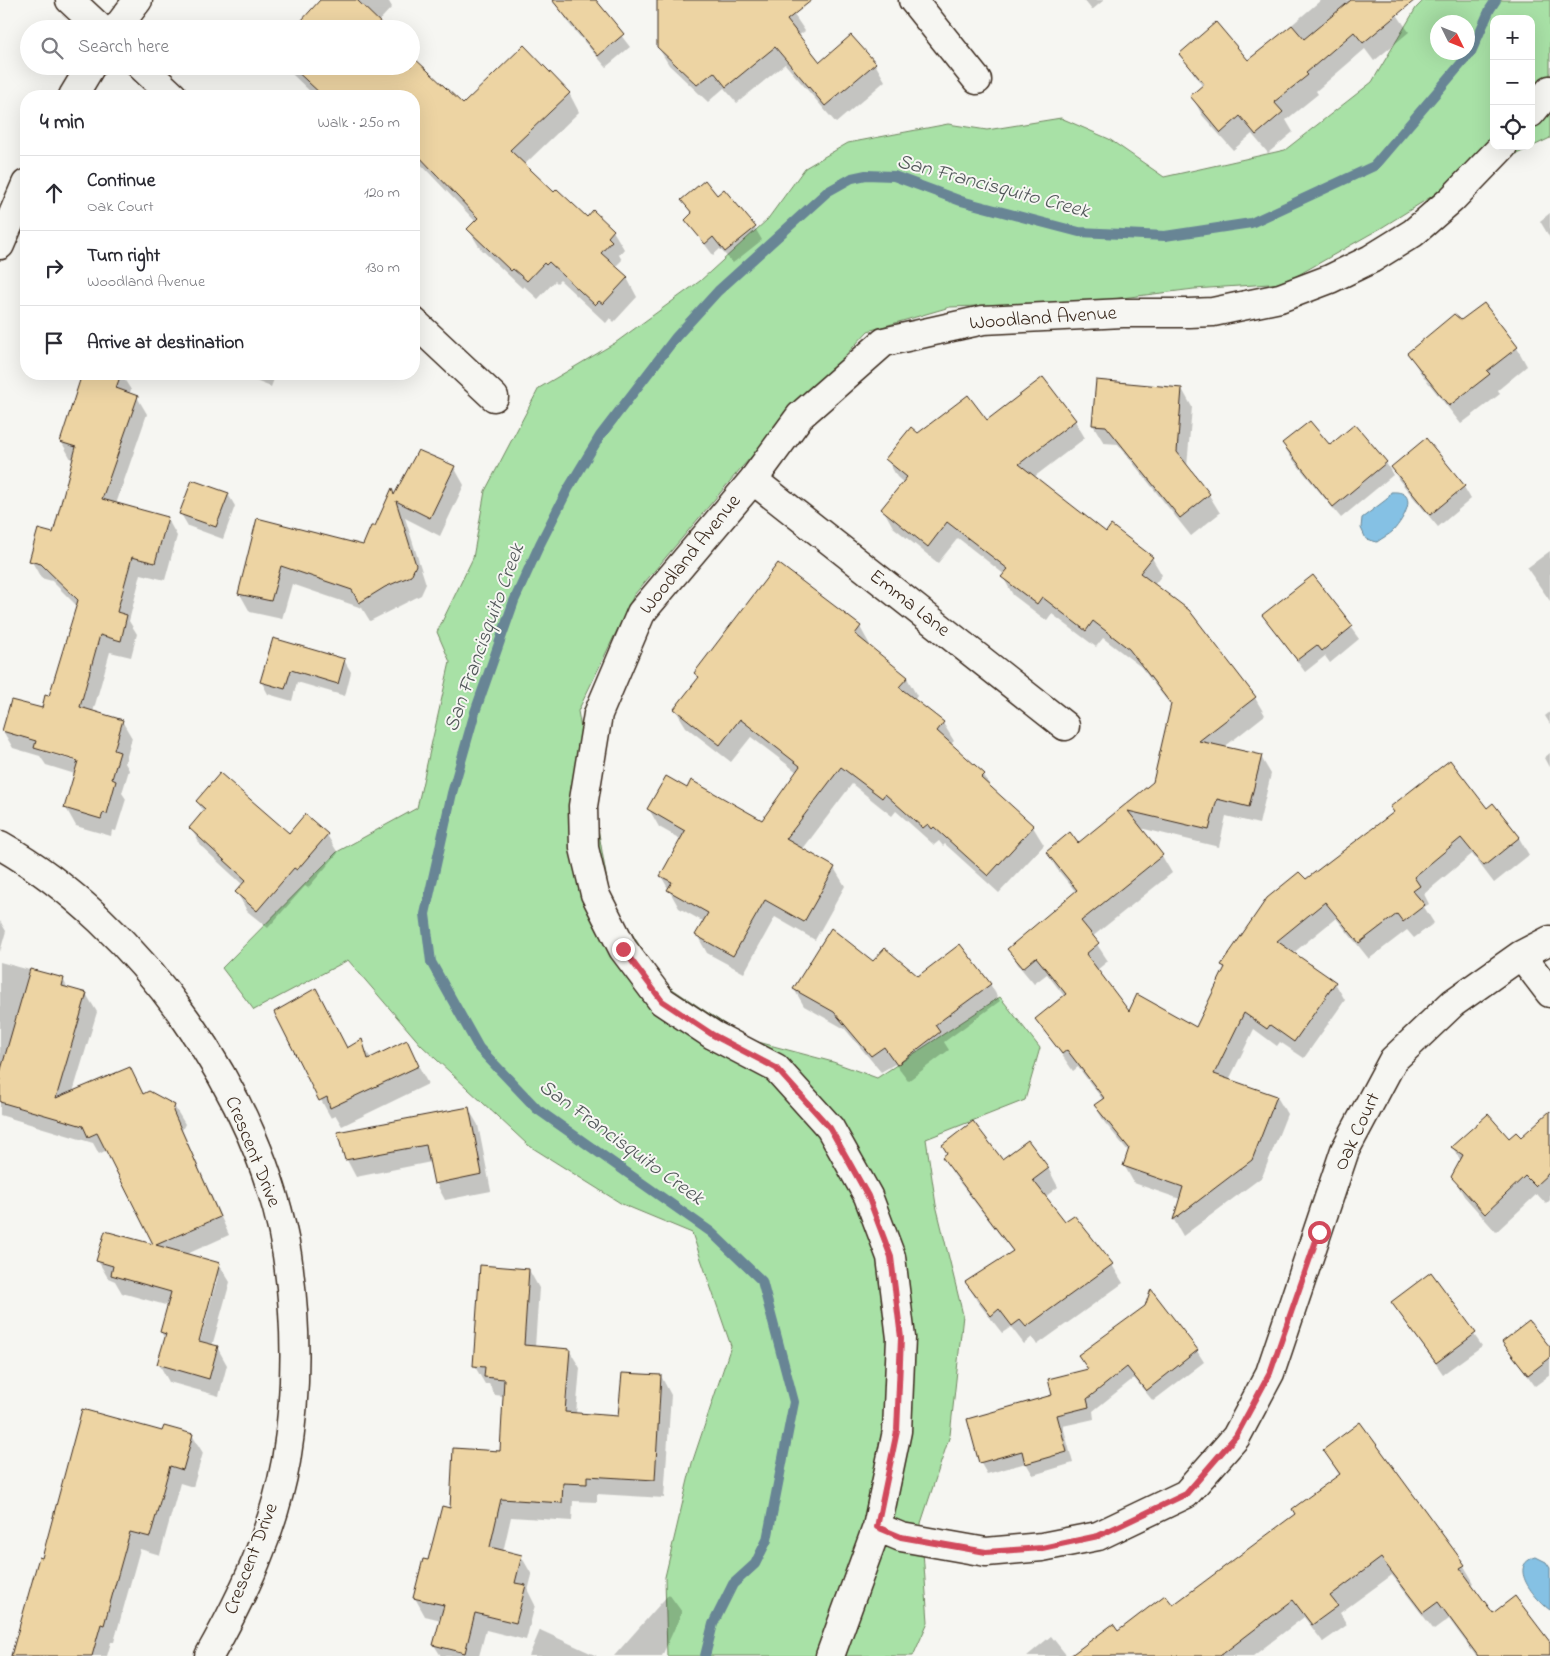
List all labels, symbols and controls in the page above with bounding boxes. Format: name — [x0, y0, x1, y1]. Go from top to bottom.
north arrow — [1430, 15, 1475, 60]
map controls — [1490, 15, 1535, 150]
button: + — [1490, 15, 1535, 60]
search box — [20, 20, 420, 75]
icon: search — [38, 34, 66, 62]
text: Search here — [78, 34, 169, 61]
button: − — [1490, 60, 1535, 105]
button: locate — [1490, 105, 1535, 150]
text: 4 min — [40, 108, 84, 138]
text: Walk · 250 m — [317, 111, 400, 135]
water label: San Francisquito Creek — [893, 147, 1093, 227]
text: Continue — [87, 168, 155, 195]
icon: ahead — [40, 179, 68, 207]
text: 120 m — [364, 181, 400, 205]
text: Oak Court — [87, 195, 154, 219]
text: Turn right — [87, 243, 160, 270]
icon: right — [40, 254, 68, 282]
text: 130 m — [365, 256, 400, 280]
text: Woodland Avenue — [87, 270, 205, 294]
street label: Woodland Avenue — [968, 299, 1118, 339]
icon: arrive — [40, 329, 68, 357]
text: Arrive at destination — [87, 330, 244, 357]
street label: Woodland Avenue — [633, 488, 749, 621]
water label: San Francisquito Creek — [437, 539, 533, 736]
street label: Emma Lane — [862, 563, 956, 645]
route end — [612, 938, 635, 961]
water label: San Francisquito Creek — [532, 1073, 711, 1214]
street label: Oak Court — [1327, 1088, 1389, 1176]
street label: Crescent Drive — [217, 1092, 287, 1212]
route start — [1308, 1221, 1331, 1244]
street label: Crescent Drive — [217, 1499, 287, 1619]

